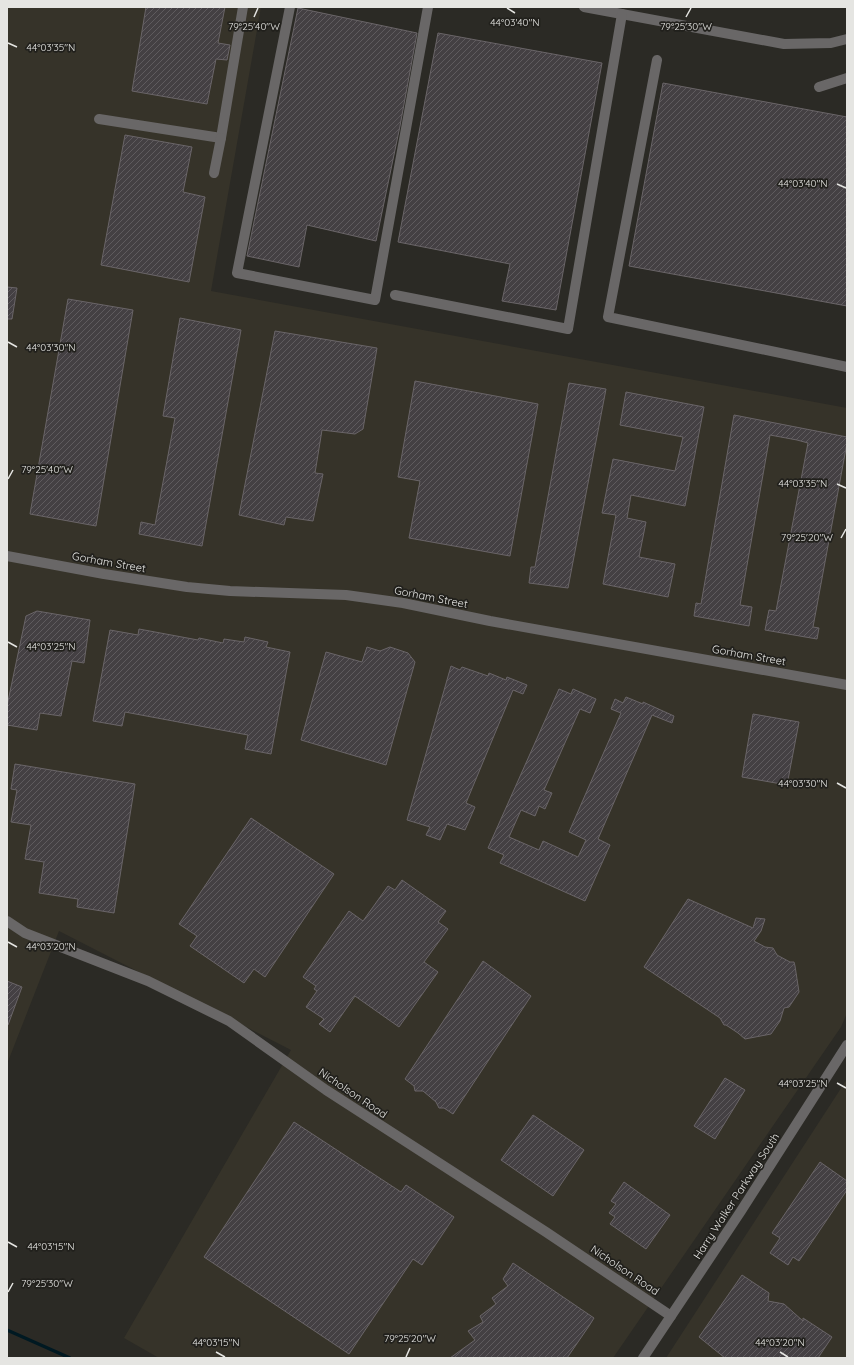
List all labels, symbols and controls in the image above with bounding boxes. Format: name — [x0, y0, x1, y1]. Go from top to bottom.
text: 44°03'40"N — [490, 16, 540, 29]
text: 79°25'40"W — [228, 20, 280, 33]
text: 79°25'30"W — [660, 20, 712, 33]
text: 44°03'35"N — [27, 41, 75, 54]
text: 44°03'40"N — [778, 177, 828, 190]
text: 44°03'30"N — [26, 341, 76, 354]
text: 79°25'40"W — [21, 463, 73, 476]
text: 44°03'35"N — [779, 477, 827, 490]
text: 79°25'20"W — [781, 531, 833, 544]
street label: Gorham Street — [71, 549, 147, 575]
street label: Gorham Street — [393, 583, 469, 611]
text: 44°03'25"N — [26, 640, 76, 653]
street label: Gorham Street — [711, 642, 787, 668]
text: 44°03'30"N — [778, 777, 828, 790]
text: 44°03'20"N — [26, 940, 76, 953]
street label: Nicholson Road — [316, 1065, 390, 1121]
text: 44°03'25"N — [778, 1077, 828, 1090]
street label: Harry Walker Parkway South — [690, 1130, 782, 1262]
text: 44°03'15"N — [27, 1240, 75, 1253]
street label: Nicholson Road — [588, 1242, 662, 1298]
text: 79°25'30"W — [21, 1277, 73, 1290]
text: 79°25'20"W — [384, 1332, 436, 1345]
text: 44°03'15"N — [192, 1336, 240, 1349]
text: 44°03'20"N — [755, 1336, 805, 1349]

